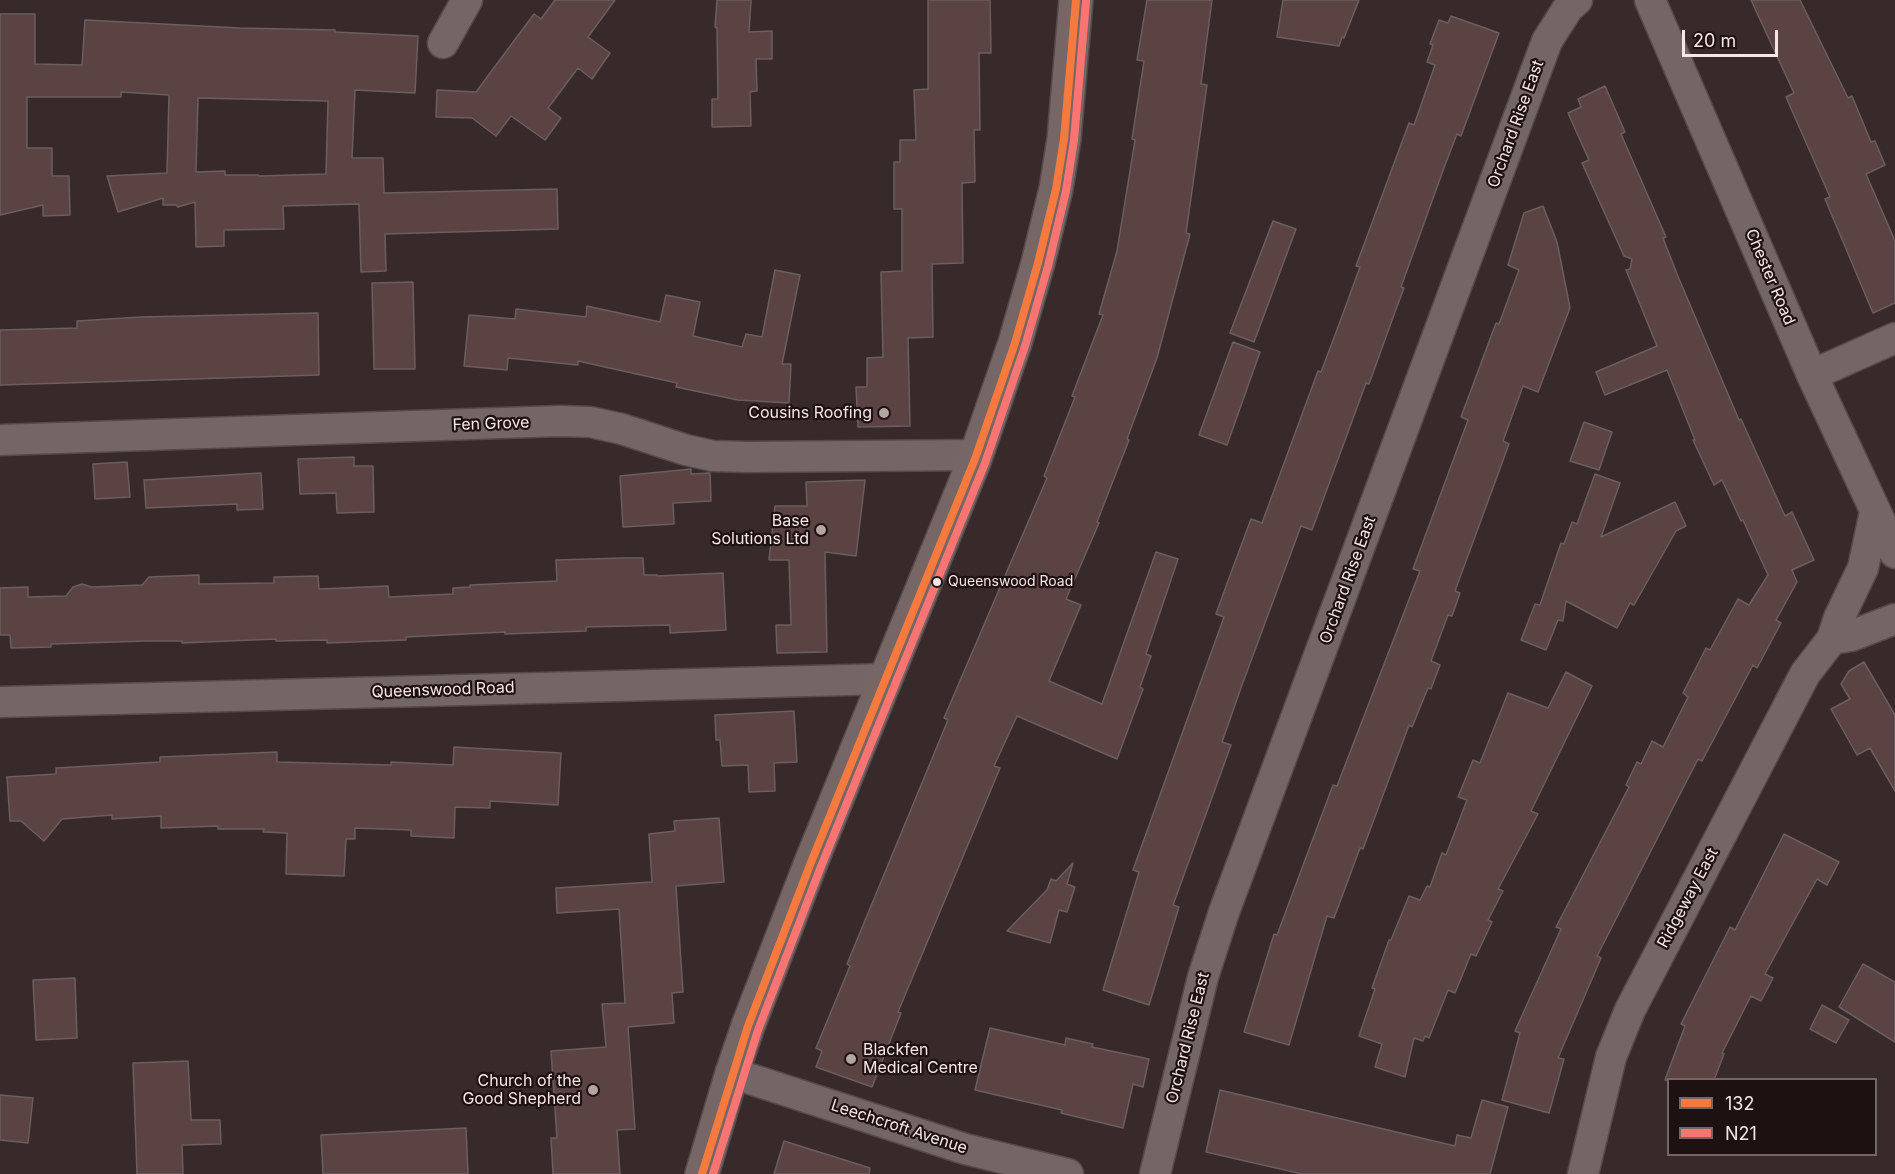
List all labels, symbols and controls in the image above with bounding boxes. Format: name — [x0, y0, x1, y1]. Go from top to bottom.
scale bar — [1685, 18, 1781, 56]
text: 20 m — [1693, 30, 1736, 51]
street label: Orchard Rise East — [1484, 58, 1548, 190]
street label: Chester Road — [1741, 226, 1799, 328]
place label: Cousins Roofing — [748, 403, 872, 423]
marker: Cousins Roofing — [877, 406, 891, 420]
street label: Fen Grove — [452, 413, 530, 435]
place label: Base Solutions Ltd — [711, 511, 809, 549]
street label: Orchard Rise East — [1316, 514, 1380, 646]
marker: Base Solutions Ltd — [814, 523, 828, 537]
place label: Queenswood Road — [948, 574, 1073, 590]
marker: Queenswood Road — [931, 576, 943, 588]
street label: Queenswood Road — [371, 678, 515, 702]
street label: Ridgeway East — [1654, 845, 1722, 951]
street label: Orchard Rise East — [1162, 970, 1214, 1106]
place label: Blackfen Medical Centre — [863, 1040, 978, 1078]
marker: Blackfen Medical Centre — [844, 1052, 858, 1066]
place label: Church of the Good Shepherd — [462, 1071, 581, 1109]
legend — [1667, 1078, 1877, 1156]
marker: Church of the Good Shepherd — [586, 1083, 600, 1097]
text: 132 — [1725, 1093, 1754, 1114]
street label: Leechcroft Avenue — [828, 1096, 970, 1158]
text: N21 — [1725, 1123, 1757, 1144]

